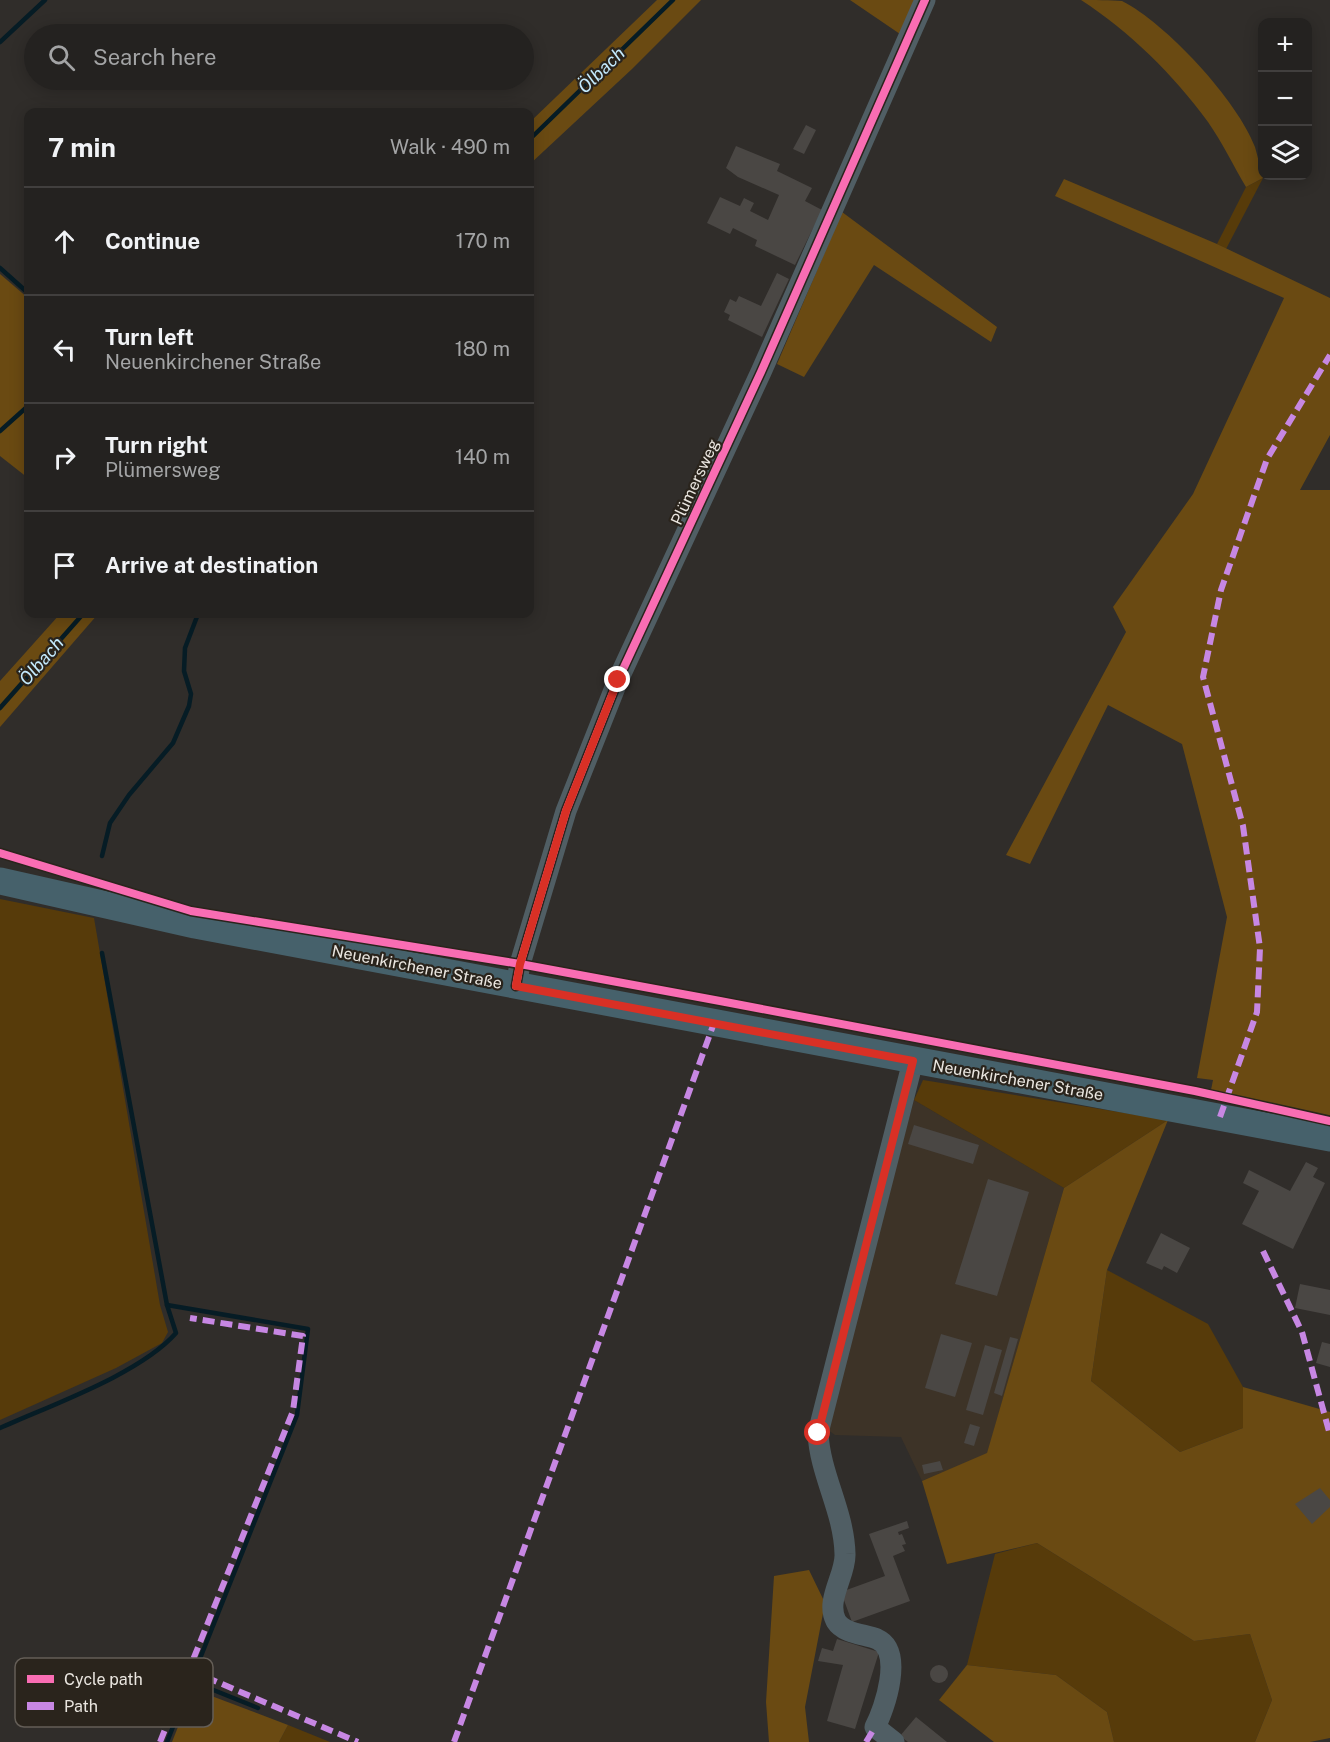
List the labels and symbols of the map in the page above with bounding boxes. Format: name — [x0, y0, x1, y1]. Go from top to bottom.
water label: Ölbach — [572, 42, 629, 97]
street label: Plümersweg — [667, 436, 723, 528]
water label: Ölbach — [14, 632, 68, 689]
route end — [604, 666, 630, 692]
street label: Neuenkirchener Straße — [330, 941, 504, 993]
street label: Neuenkirchener Straße — [931, 1056, 1105, 1104]
route start — [804, 1419, 830, 1445]
legend — [15, 1658, 213, 1727]
text: Cycle path — [64, 1670, 143, 1689]
text: Path — [64, 1697, 98, 1716]

